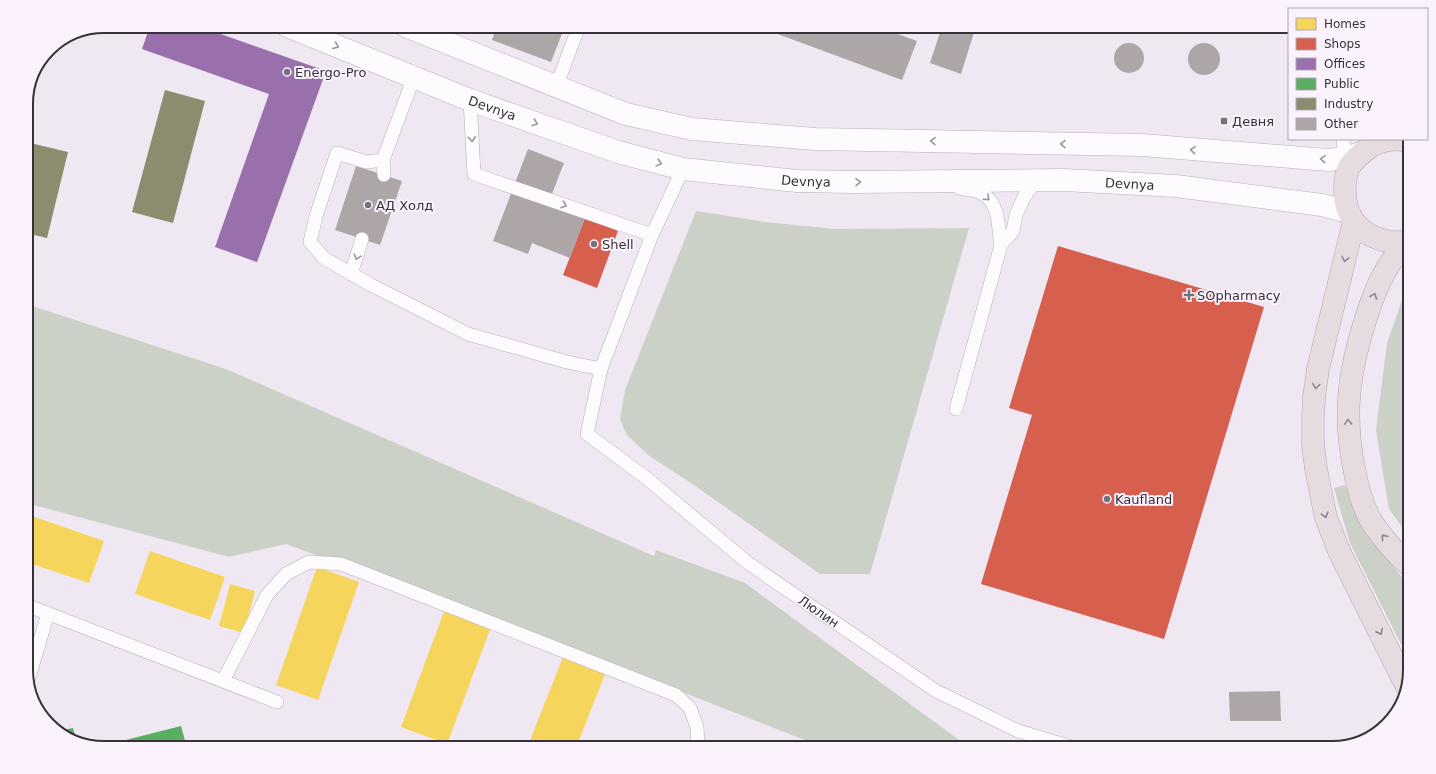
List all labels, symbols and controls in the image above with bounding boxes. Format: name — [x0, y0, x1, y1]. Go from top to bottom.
legend — [1288, 8, 1428, 140]
text: Homes — [1324, 17, 1366, 31]
text: Shops — [1324, 37, 1360, 51]
one-way arrow — [332, 41, 339, 49]
text: Offices — [1324, 57, 1365, 71]
place label: Energo-Pro — [295, 65, 366, 80]
marker: Energo-Pro — [282, 67, 292, 77]
text: Public — [1324, 77, 1360, 91]
street label: Devnya — [466, 93, 518, 124]
text: Industry — [1324, 97, 1373, 111]
place label: Девня — [1232, 114, 1274, 129]
marker: Девня — [1219, 116, 1229, 126]
text: Other — [1324, 117, 1358, 131]
one-way arrow — [532, 118, 539, 127]
one-way arrow — [468, 136, 476, 142]
one-way arrow — [930, 137, 936, 146]
one-way arrow — [1060, 139, 1066, 148]
one-way arrow — [1190, 145, 1196, 154]
one-way arrow — [1320, 155, 1326, 163]
one-way arrow — [656, 158, 662, 166]
street label: Devnya — [780, 172, 831, 190]
street label: Devnya — [1105, 175, 1155, 193]
one-way arrow — [855, 178, 861, 186]
one-way arrow — [982, 193, 990, 200]
place label: АД Холд — [376, 198, 433, 213]
marker: АД Холд — [363, 200, 373, 210]
one-way arrow — [560, 200, 567, 209]
place label: Shell — [602, 237, 634, 252]
marker: Shell — [589, 239, 599, 249]
one-way arrow — [353, 253, 362, 260]
one-way arrow — [1341, 255, 1350, 262]
place label: SOpharmacy — [1197, 288, 1281, 303]
marker: SOpharmacy — [1184, 290, 1194, 300]
one-way arrow — [1369, 292, 1377, 300]
one-way arrow — [1311, 383, 1320, 389]
one-way arrow — [1344, 419, 1353, 425]
place label: Kaufland — [1115, 492, 1172, 507]
marker: Kaufland — [1102, 494, 1112, 504]
one-way arrow — [1320, 511, 1329, 518]
one-way arrow — [1381, 534, 1388, 541]
street label: Люлин — [795, 593, 842, 631]
one-way arrow — [1375, 628, 1383, 635]

